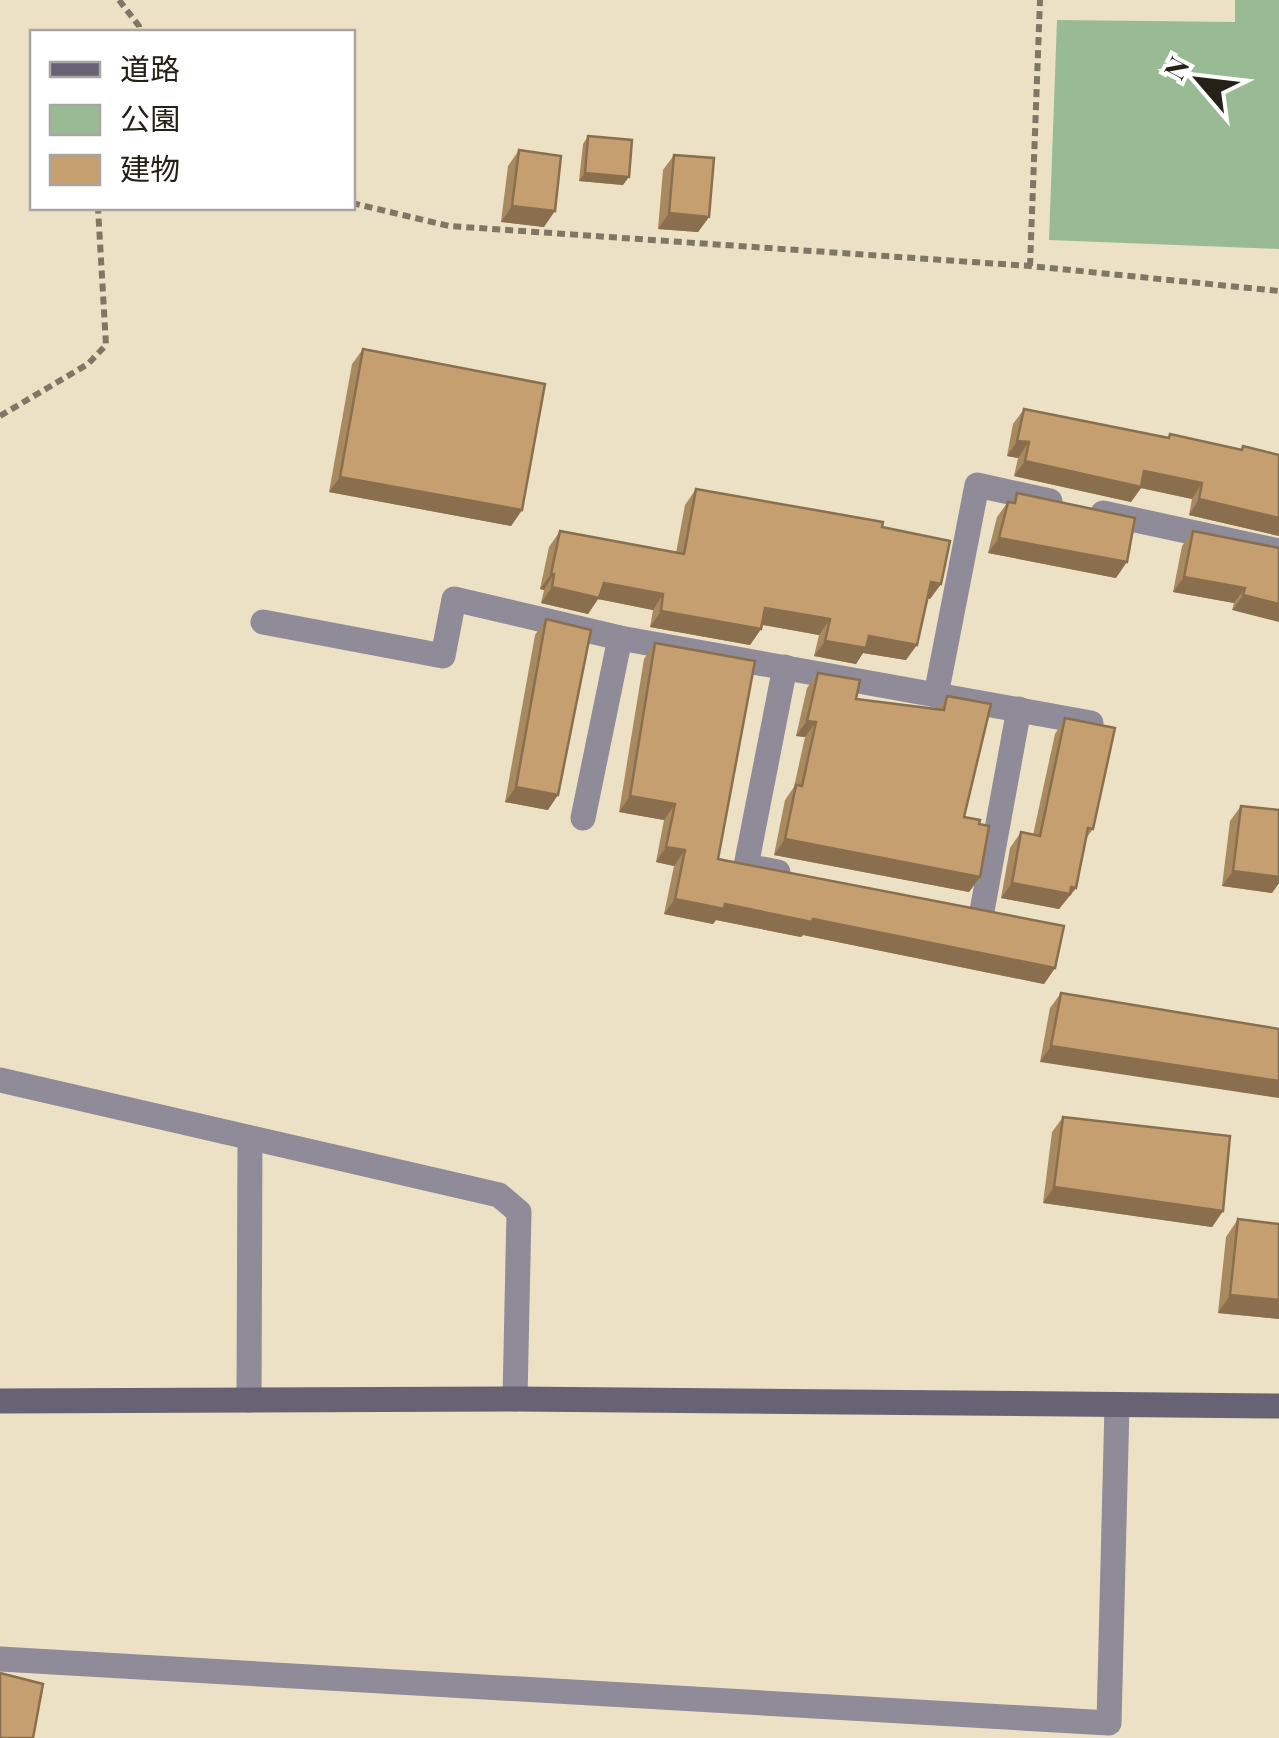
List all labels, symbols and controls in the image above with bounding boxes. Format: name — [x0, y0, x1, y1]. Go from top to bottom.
legend — [30, 30, 355, 210]
north arrow — [1149, 30, 1249, 130]
text: 道路 — [120, 48, 180, 88]
text: N — [1155, 50, 1197, 85]
text: 公園 — [120, 98, 180, 138]
text: 建物 — [120, 148, 180, 188]

